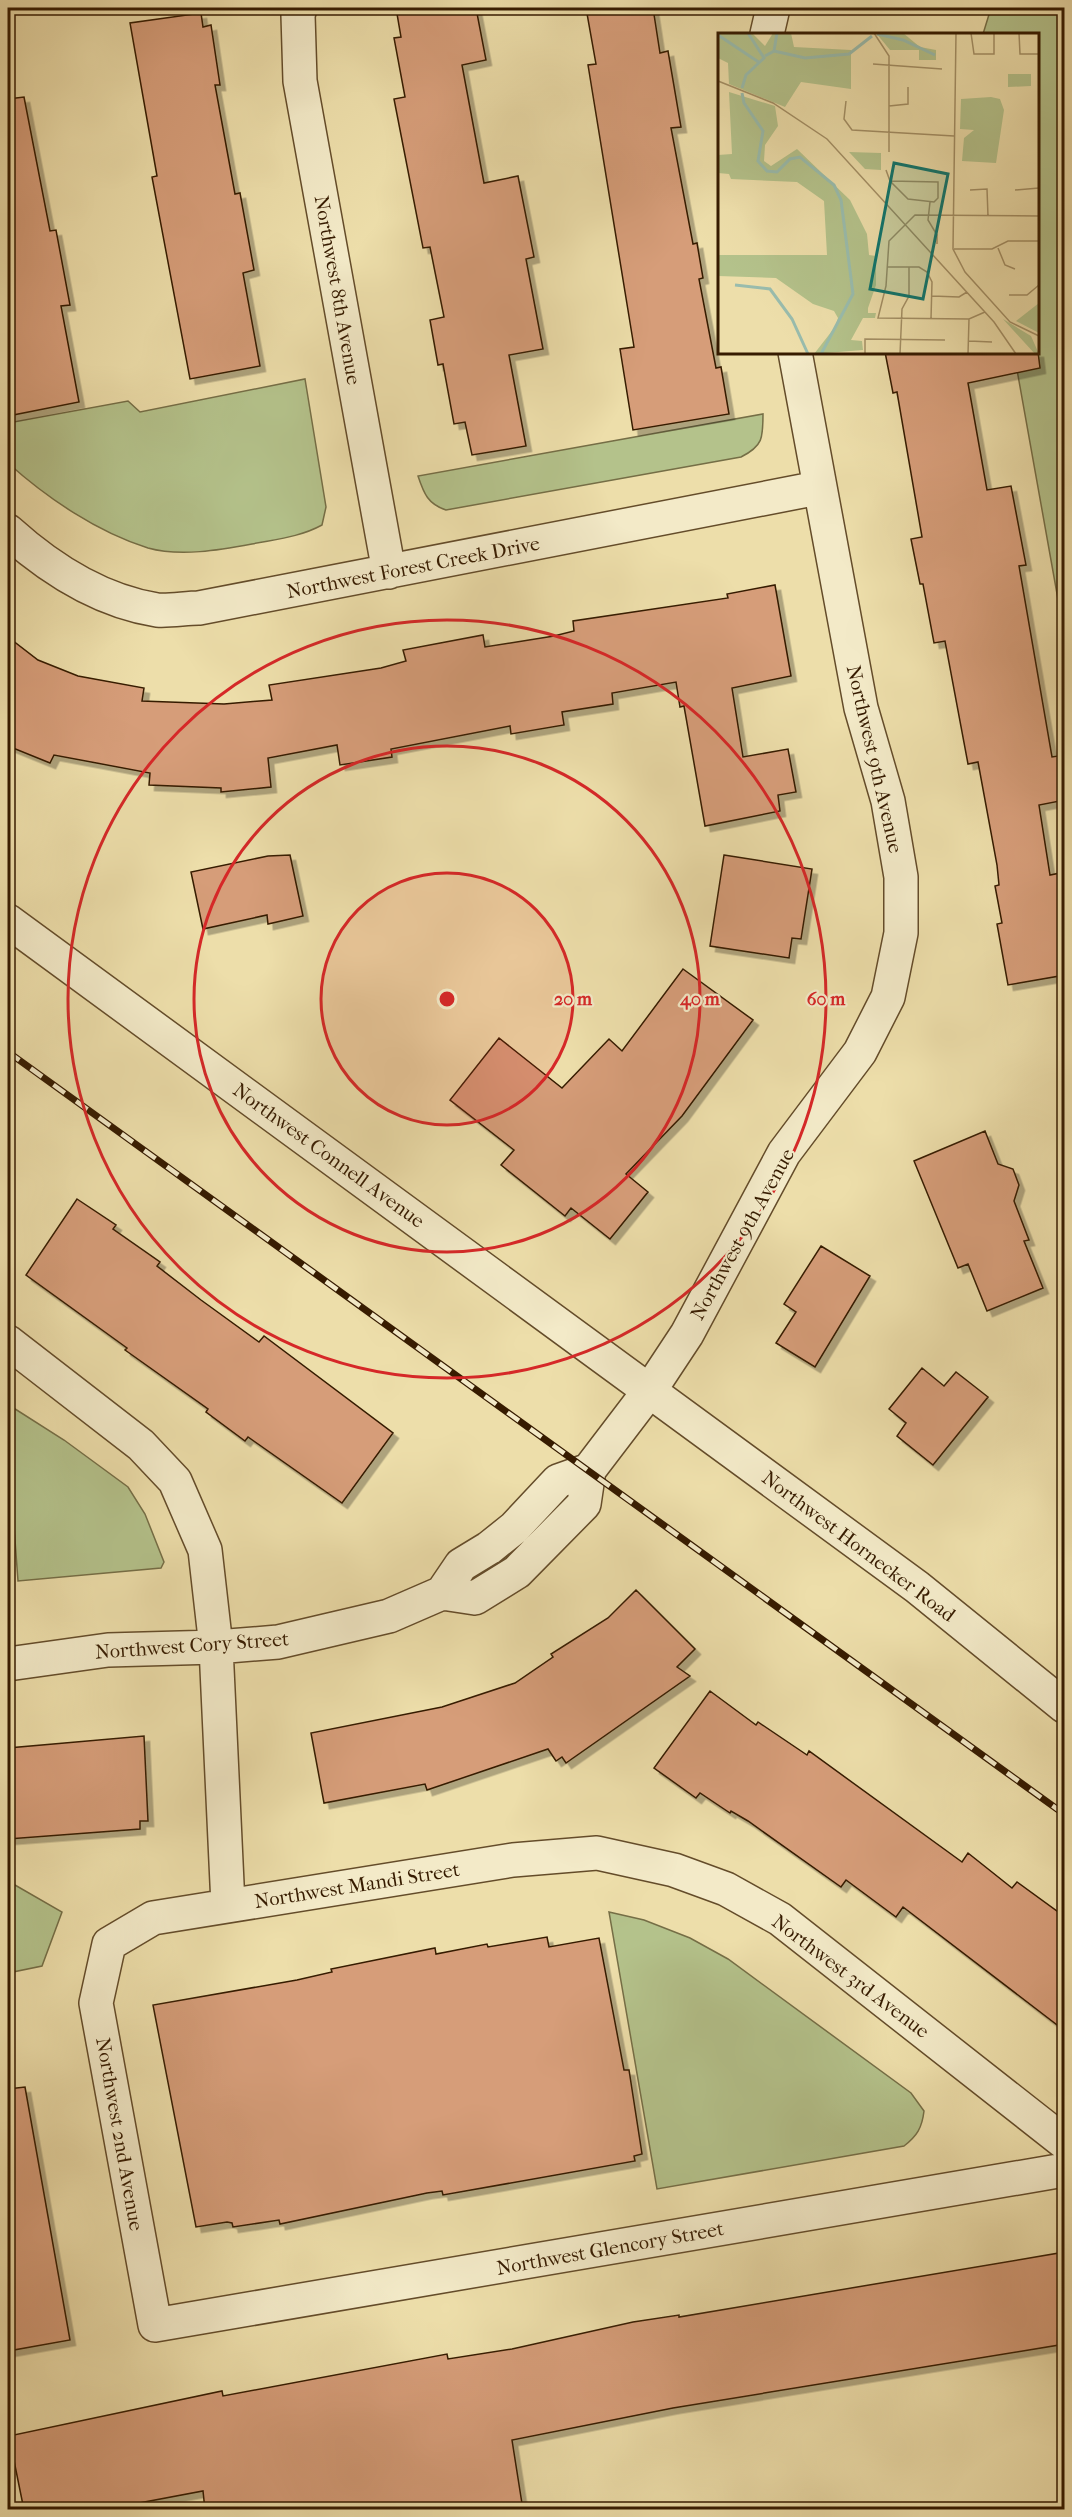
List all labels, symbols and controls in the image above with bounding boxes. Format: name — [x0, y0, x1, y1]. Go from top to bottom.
inset map — [718, 33, 1039, 354]
street label: Northwest 8th Avenue — [310, 194, 366, 387]
street label: Northwest Forest Creek Drive — [285, 532, 542, 603]
street label: Northwest 9th Avenue — [842, 663, 907, 855]
centre of rings — [437, 989, 457, 1009]
text: 20 m — [554, 989, 593, 1010]
text: 40 m — [679, 989, 721, 1010]
text: 60 m — [807, 989, 846, 1010]
street label: Northwest Connell Avenue — [229, 1078, 429, 1233]
street label: Northwest 9th Avenue — [686, 1144, 799, 1324]
street label: Northwest Hornecker Road — [758, 1466, 961, 1627]
street label: Northwest Cory Street — [94, 1627, 290, 1664]
street label: Northwest Mandi Street — [253, 1858, 461, 1913]
street label: Northwest 3rd Avenue — [768, 1910, 934, 2043]
street label: Northwest 2nd Avenue — [91, 2036, 148, 2233]
street label: Northwest Glencory Street — [495, 2217, 726, 2280]

